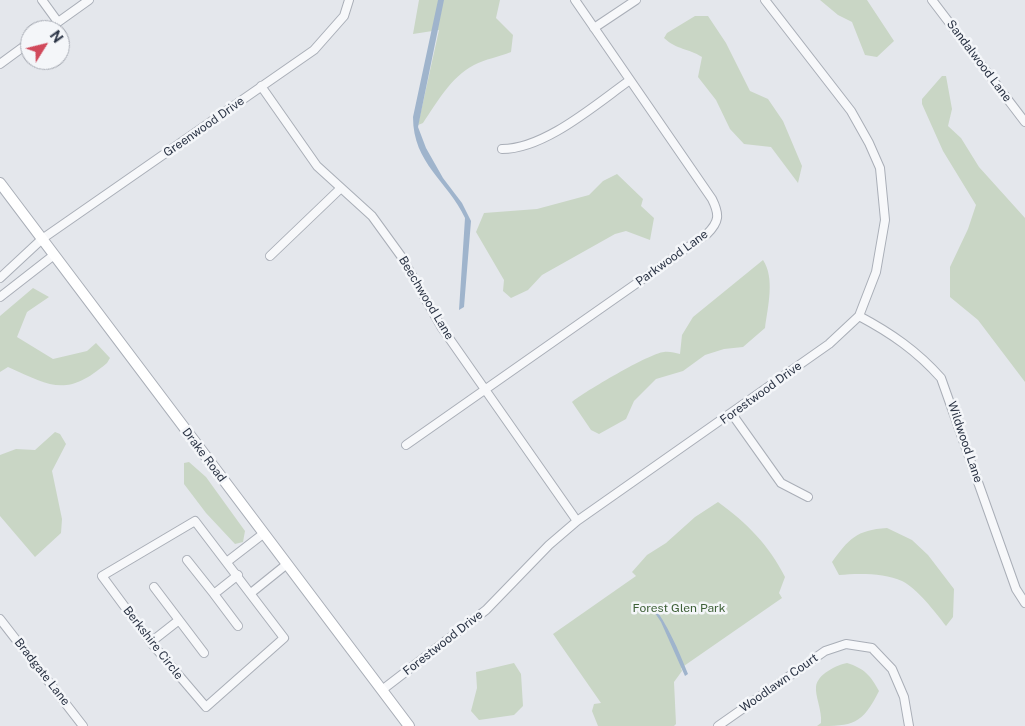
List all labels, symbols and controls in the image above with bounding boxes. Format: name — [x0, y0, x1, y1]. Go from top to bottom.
street label: Sandalwood Lane — [944, 17, 1014, 105]
north arrow — [20, 20, 70, 70]
text: N — [47, 28, 66, 46]
street label: Greenwood Drive — [161, 94, 247, 160]
street label: Parkwood Lane — [633, 227, 711, 289]
street label: Beechwood Lane — [395, 254, 457, 342]
street label: Forestwood Drive — [717, 359, 805, 427]
street label: Wildwood Lane — [944, 399, 986, 485]
street label: Drake Road — [179, 425, 229, 485]
park label: Forest Glen Park — [633, 601, 725, 615]
street label: Berkshire Circle — [120, 604, 186, 682]
street label: Forestwood Drive — [400, 607, 486, 679]
street label: Bradgate Lane — [11, 636, 73, 708]
street label: Woodlawn Court — [737, 651, 821, 715]

